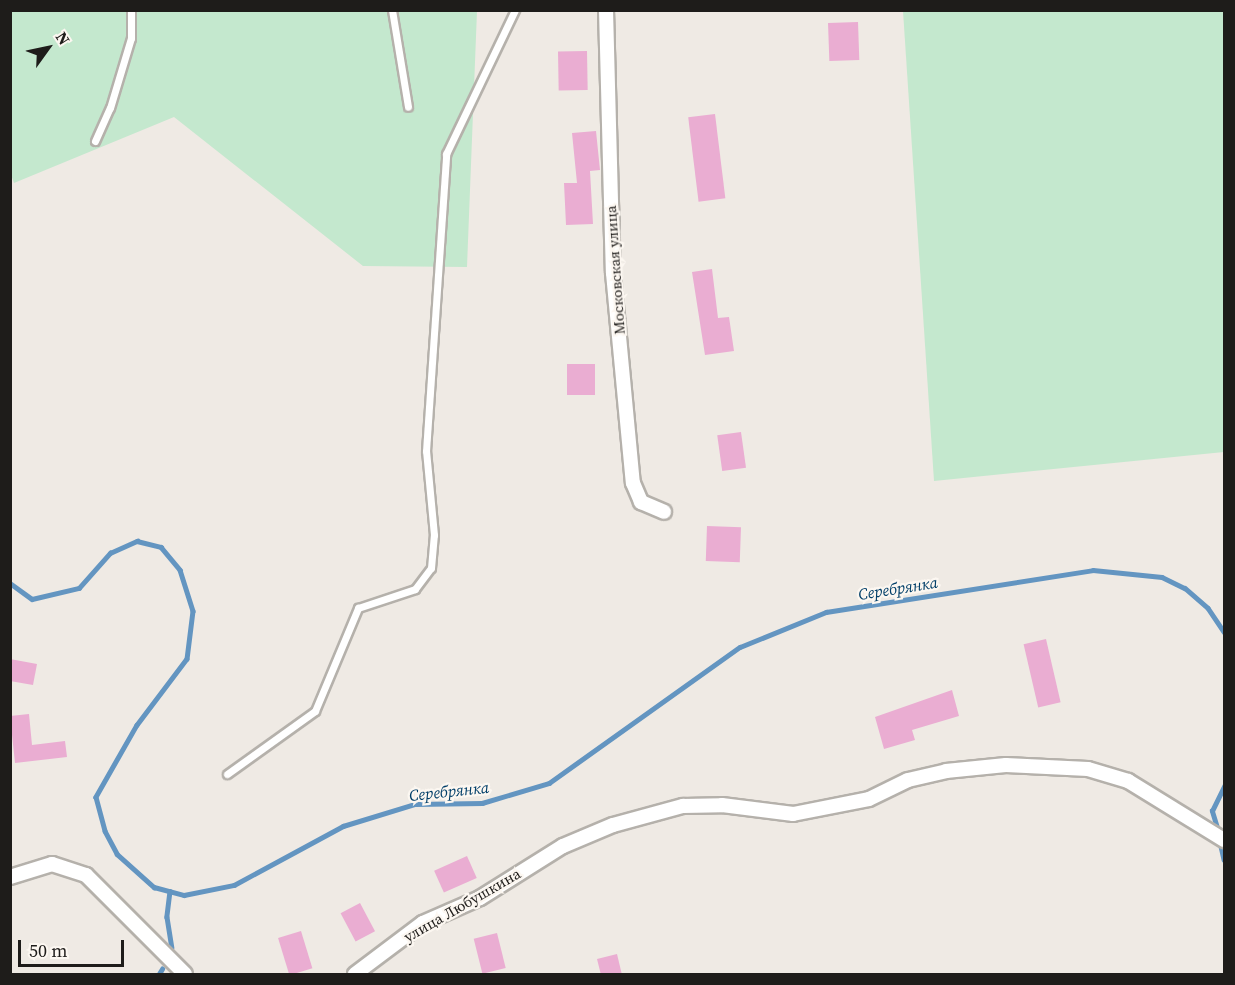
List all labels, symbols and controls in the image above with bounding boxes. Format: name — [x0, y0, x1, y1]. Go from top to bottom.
north arrow — [18, 18, 78, 78]
text: N — [51, 27, 75, 49]
street label: Московская улица — [602, 205, 628, 335]
water label: Серебрянка — [857, 572, 939, 604]
water label: Серебрянка — [408, 777, 490, 805]
street label: улица Любушкина — [400, 864, 524, 946]
scale bar — [21, 928, 128, 966]
text: 50 m — [29, 938, 67, 963]

